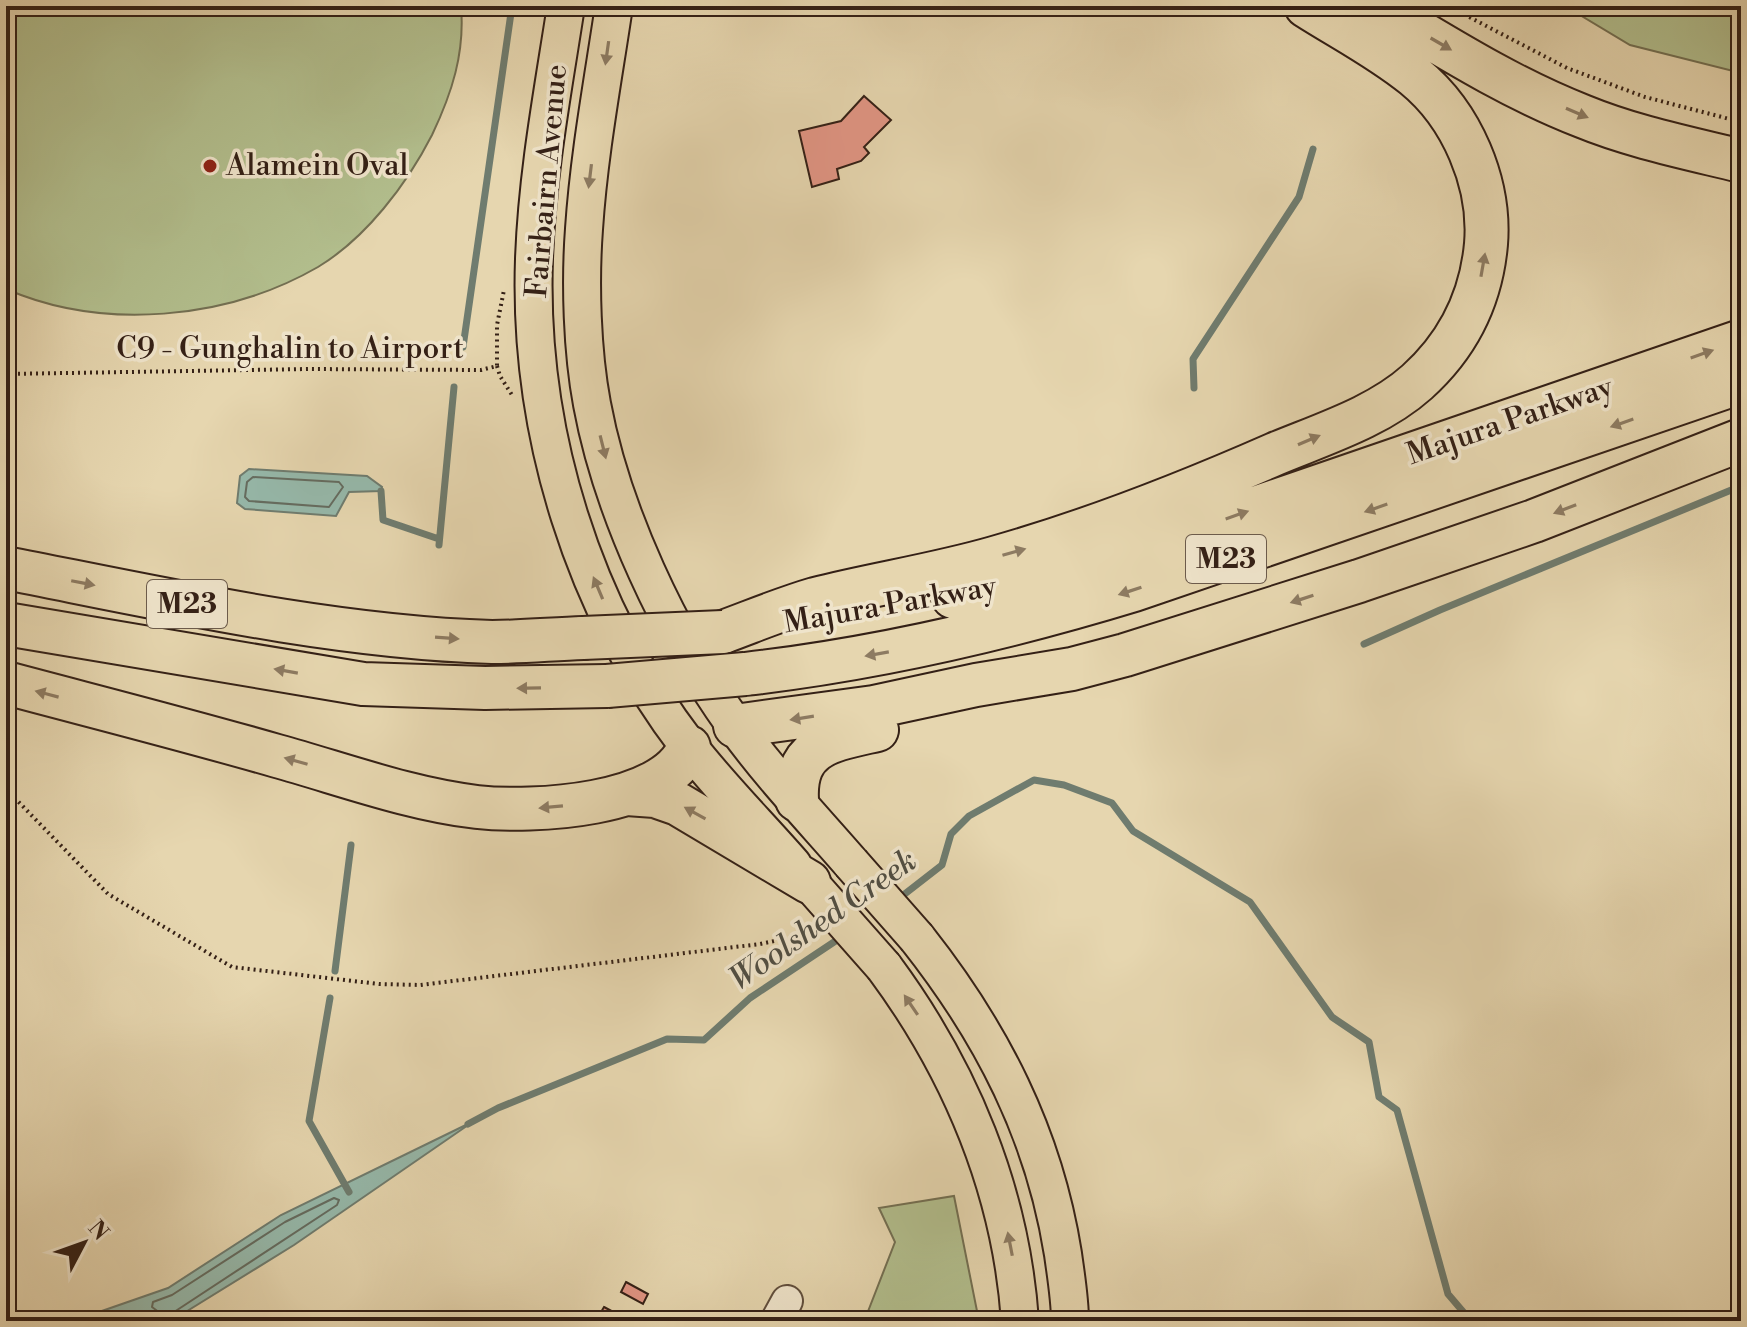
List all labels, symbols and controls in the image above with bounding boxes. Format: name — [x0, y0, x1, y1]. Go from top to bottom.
one-way arrow — [1430, 37, 1452, 51]
one-way arrow — [600, 40, 613, 65]
street label: Fairbairn Avenue — [518, 63, 576, 299]
one-way arrow — [1565, 107, 1588, 120]
place label: Alamein Oval — [225, 147, 408, 185]
marker: Alamein Oval — [201, 157, 219, 175]
one-way arrow — [583, 164, 596, 189]
one-way arrow — [1477, 252, 1489, 277]
street label: C9 - Gunghalin to Airport — [116, 330, 464, 368]
one-way arrow — [1690, 348, 1714, 360]
street label: Majura Parkway — [1402, 368, 1618, 474]
one-way arrow — [1609, 418, 1633, 430]
one-way arrow — [1298, 433, 1321, 446]
one-way arrow — [597, 434, 609, 459]
one-way arrow — [1363, 502, 1387, 514]
one-way arrow — [1553, 503, 1577, 516]
one-way arrow — [1225, 509, 1249, 521]
road number: M23 — [1186, 535, 1266, 583]
one-way arrow — [1001, 546, 1026, 558]
street label: Majura Parkway — [781, 568, 1000, 642]
one-way arrow — [591, 576, 604, 600]
one-way arrow — [70, 577, 95, 590]
road number: M23 — [147, 580, 227, 628]
one-way arrow — [1117, 586, 1141, 598]
one-way arrow — [1290, 593, 1314, 606]
one-way arrow — [435, 632, 460, 645]
one-way arrow — [865, 649, 890, 661]
one-way arrow — [273, 664, 298, 676]
one-way arrow — [516, 681, 541, 694]
one-way arrow — [34, 687, 59, 699]
one-way arrow — [790, 712, 815, 724]
one-way arrow — [284, 754, 308, 767]
one-way arrow — [538, 801, 563, 814]
one-way arrow — [683, 807, 706, 820]
water label: Woolshed Creek — [722, 841, 924, 999]
one-way arrow — [905, 994, 919, 1016]
north arrow — [44, 1203, 124, 1283]
text: N — [82, 1215, 114, 1247]
one-way arrow — [1003, 1231, 1015, 1256]

